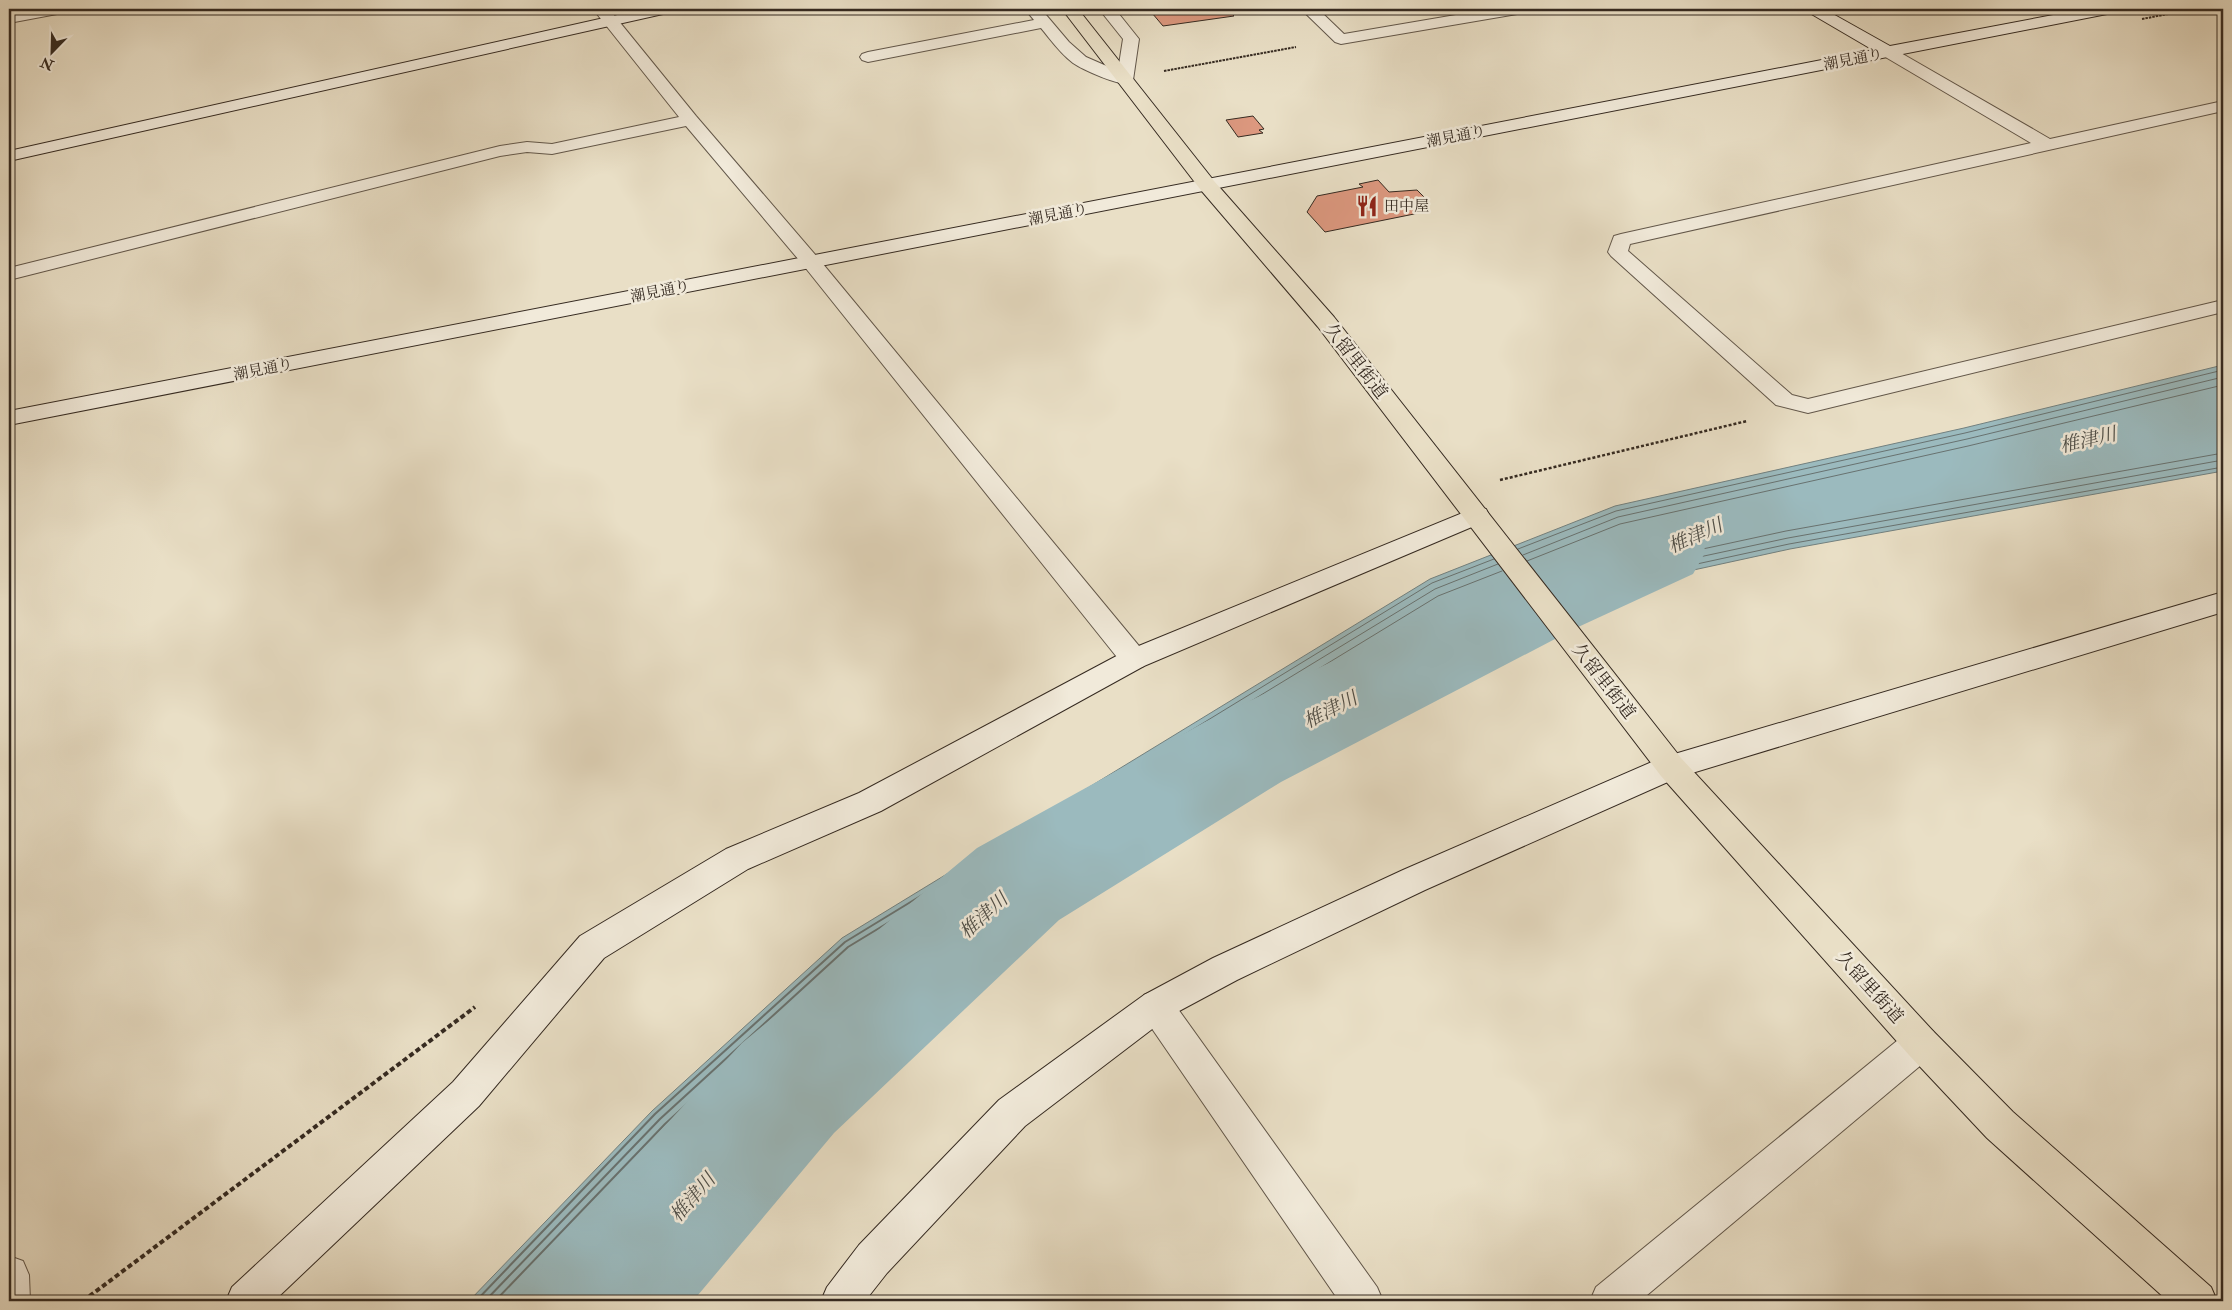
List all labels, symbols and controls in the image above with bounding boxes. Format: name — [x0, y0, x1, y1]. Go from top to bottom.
north arrow — [28, 28, 78, 78]
street label: 潮見通り — [1822, 44, 1884, 75]
text: N — [38, 53, 57, 74]
street label: 潮見通り — [1425, 121, 1487, 152]
restaurant icon: 田中屋 — [1354, 193, 1380, 219]
place label: 田中屋 — [1384, 197, 1429, 216]
street label: 潮見通り — [1027, 199, 1089, 230]
street label: 潮見通り — [629, 276, 691, 307]
street label: 久留里街道 — [1319, 319, 1392, 404]
street label: 潮見通り — [232, 354, 294, 385]
water label: 椎津川 — [2058, 421, 2121, 458]
water label: 椎津川 — [1664, 513, 1728, 558]
street label: 久留里街道 — [1567, 639, 1640, 724]
water label: 椎津川 — [1300, 685, 1363, 734]
water label: 椎津川 — [954, 886, 1014, 944]
street label: 久留里街道 — [1831, 946, 1908, 1028]
water label: 椎津川 — [665, 1167, 722, 1227]

